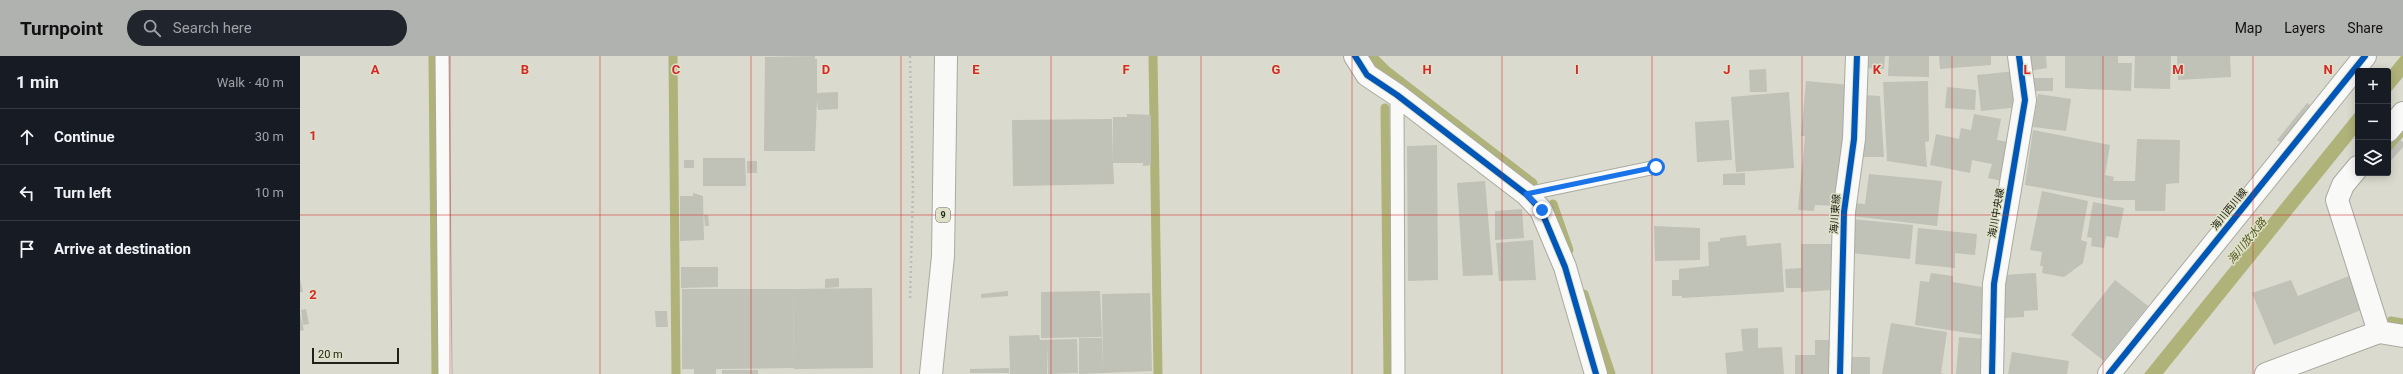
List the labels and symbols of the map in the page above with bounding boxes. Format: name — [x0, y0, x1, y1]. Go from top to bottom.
text: A — [371, 62, 380, 77]
text: B — [521, 62, 529, 77]
text: C — [672, 62, 681, 77]
text: D — [822, 62, 830, 77]
text: E — [972, 62, 980, 77]
text: F — [1122, 62, 1130, 77]
text: G — [1272, 62, 1281, 77]
text: H — [1422, 62, 1432, 77]
text: I — [1575, 62, 1579, 77]
text: J — [1723, 62, 1731, 77]
text: K — [1873, 62, 1882, 77]
text: L — [2023, 62, 2031, 77]
text: M — [2172, 62, 2184, 77]
text: N — [2323, 62, 2333, 77]
text: 1 — [309, 128, 317, 143]
route start — [1647, 158, 1665, 176]
street label: 海川西川線 — [2209, 186, 2249, 232]
street label: 海川中央線 — [1986, 187, 2006, 239]
street label: 海川東線 — [1828, 194, 1842, 234]
route end — [1533, 201, 1551, 219]
road number: 9 — [936, 208, 950, 222]
water label: 海川放水路 — [2225, 215, 2270, 266]
text: 2 — [309, 287, 317, 302]
scale bar — [312, 346, 399, 365]

